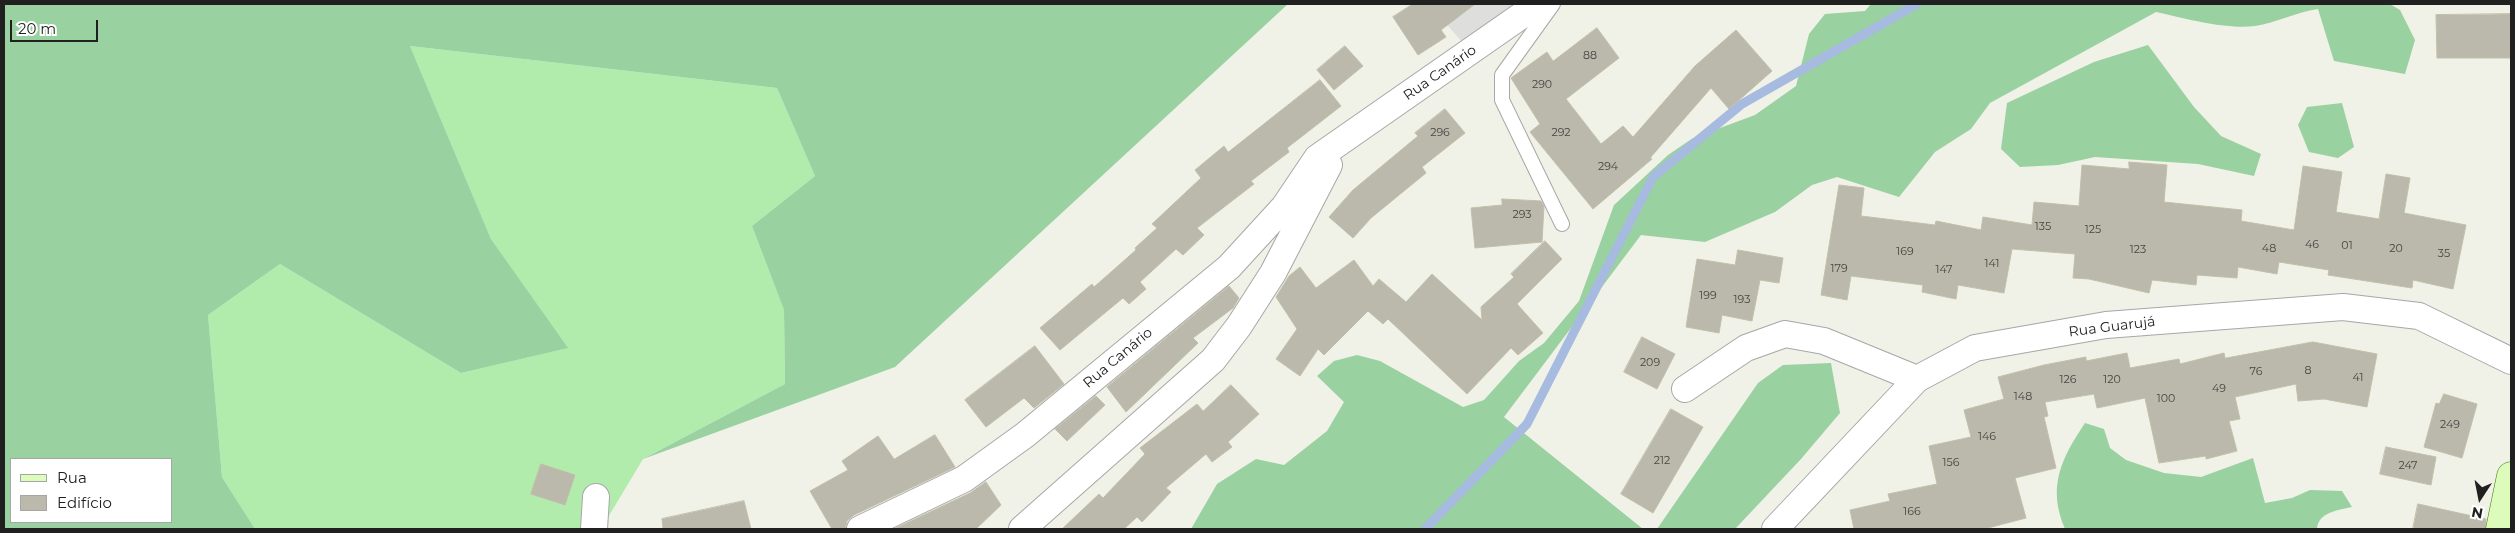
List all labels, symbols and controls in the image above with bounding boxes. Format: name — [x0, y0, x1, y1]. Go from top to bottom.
scale bar — [12, 10, 100, 42]
text: 20 m — [18, 19, 56, 38]
street label: Rua Canário — [1400, 42, 1480, 104]
house number: 88 — [1583, 49, 1597, 63]
house number: 290 — [1532, 78, 1552, 92]
house number: 296 — [1430, 126, 1450, 140]
house number: 292 — [1551, 126, 1571, 140]
house number: 294 — [1598, 160, 1618, 174]
house number: 293 — [1512, 208, 1532, 222]
house number: 135 — [2035, 220, 2051, 234]
house number: 125 — [2085, 223, 2101, 237]
house number: 46 — [2305, 238, 2319, 252]
house number: 01 — [2341, 239, 2353, 253]
house number: 48 — [2262, 242, 2276, 256]
house number: 20 — [2389, 242, 2403, 256]
house number: 123 — [2130, 243, 2146, 257]
house number: 169 — [1896, 245, 1914, 259]
house number: 35 — [2438, 247, 2450, 261]
house number: 141 — [1985, 257, 1999, 271]
house number: 179 — [1830, 262, 1848, 276]
house number: 147 — [1935, 263, 1953, 277]
house number: 199 — [1699, 289, 1717, 303]
house number: 193 — [1734, 293, 1750, 307]
street label: Rua Guarujá — [2068, 313, 2156, 341]
street label: Rua Canário — [1080, 324, 1156, 392]
house number: 209 — [1640, 356, 1660, 370]
house number: 8 — [2304, 364, 2312, 378]
house number: 76 — [2250, 365, 2262, 379]
house number: 41 — [2353, 371, 2363, 385]
house number: 126 — [2060, 373, 2076, 387]
house number: 120 — [2103, 373, 2121, 387]
house number: 49 — [2212, 382, 2226, 396]
house number: 148 — [2014, 390, 2032, 404]
house number: 100 — [2157, 392, 2175, 406]
house number: 249 — [2440, 418, 2460, 432]
house number: 146 — [1978, 430, 1996, 444]
house number: 212 — [1654, 454, 1670, 468]
house number: 156 — [1943, 456, 1959, 470]
legend — [10, 458, 172, 523]
house number: 247 — [2398, 459, 2418, 473]
text: Rua — [57, 468, 87, 487]
north arrow — [2455, 473, 2505, 523]
text: Edifício — [57, 493, 112, 512]
text: N — [2470, 503, 2484, 523]
house number: 166 — [1903, 505, 1921, 519]

